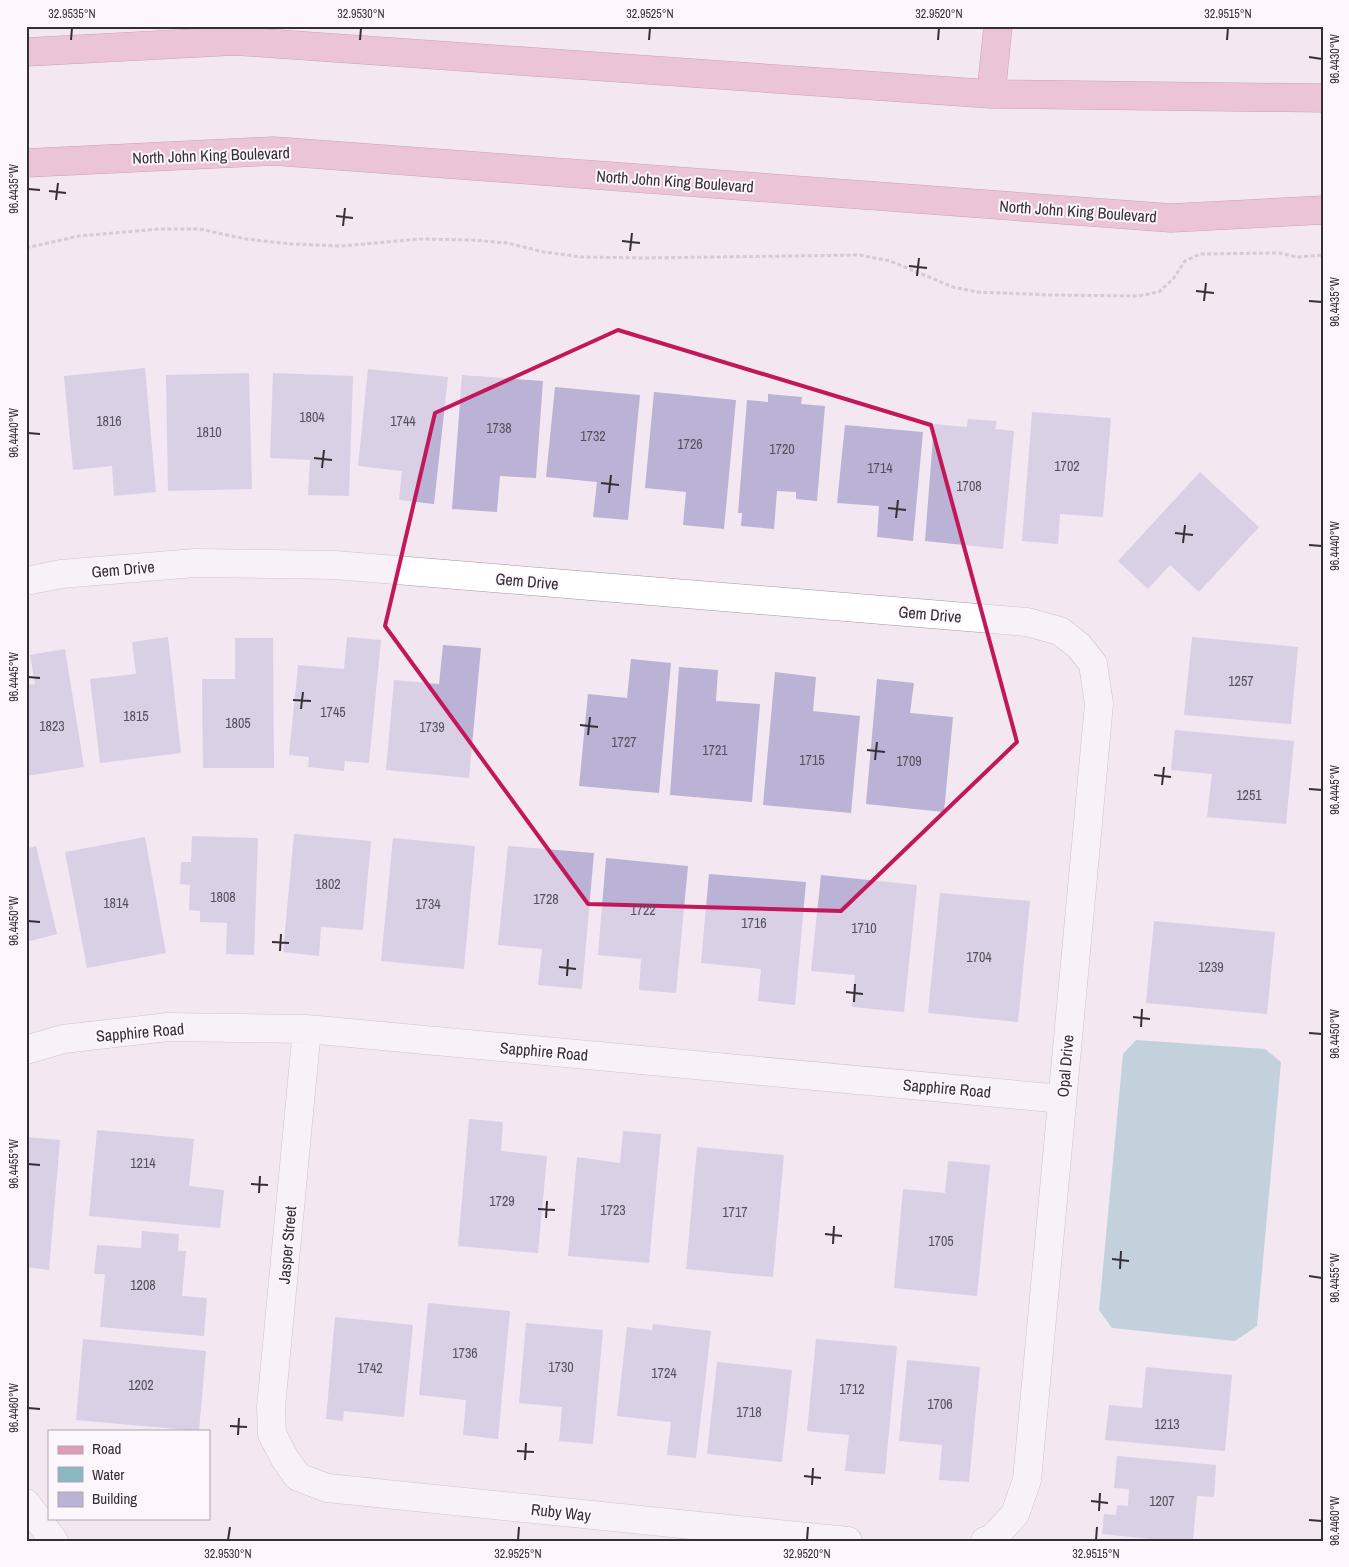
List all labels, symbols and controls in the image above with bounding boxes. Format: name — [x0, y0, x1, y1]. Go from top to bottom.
text: 32.9535°N — [48, 6, 96, 22]
text: 32.9530°N — [337, 6, 385, 22]
text: 32.9525°N — [626, 6, 674, 22]
text: 32.9520°N — [915, 6, 963, 22]
text: 32.9515°N — [1204, 6, 1252, 22]
text: 96.4430°W — [1327, 33, 1343, 84]
street label: North John King Boulevard — [132, 141, 290, 169]
text: 96.4435°W — [6, 163, 22, 214]
street label: North John King Boulevard — [596, 165, 754, 197]
street label: North John King Boulevard — [999, 195, 1157, 227]
text: 96.4435°W — [1327, 276, 1343, 327]
text: 96.4440°W — [6, 407, 22, 458]
house number: 1804 — [299, 408, 325, 426]
house number: 1816 — [96, 412, 122, 430]
house number: 1744 — [390, 412, 416, 430]
house number: 1738 — [486, 419, 512, 437]
house number: 1810 — [196, 423, 222, 441]
house number: 1732 — [580, 427, 606, 445]
house number: 1726 — [677, 435, 703, 453]
house number: 1720 — [769, 440, 795, 458]
house number: 1702 — [1054, 457, 1080, 475]
house number: 1714 — [867, 459, 893, 477]
house number: 1708 — [956, 477, 982, 495]
text: 96.4440°W — [1327, 520, 1343, 571]
street label: Gem Drive — [90, 555, 156, 583]
street label: Gem Drive — [494, 567, 560, 595]
street label: Gem Drive — [897, 600, 963, 628]
text: 96.4445°W — [6, 651, 22, 702]
house number: 1257 — [1228, 672, 1254, 690]
house number: 1745 — [320, 703, 346, 721]
house number: 1815 — [123, 707, 149, 725]
house number: 1805 — [225, 714, 251, 732]
house number: 1823 — [39, 717, 65, 735]
house number: 1739 — [419, 718, 445, 736]
house number: 1727 — [611, 733, 637, 751]
house number: 1721 — [702, 741, 728, 759]
house number: 1715 — [799, 751, 825, 769]
house number: 1709 — [896, 752, 922, 770]
text: 96.4445°W — [1327, 764, 1343, 815]
house number: 1251 — [1236, 786, 1262, 804]
house number: 1802 — [315, 875, 341, 893]
house number: 1808 — [210, 888, 236, 906]
house number: 1728 — [533, 890, 559, 908]
house number: 1814 — [103, 894, 129, 912]
text: 96.4450°W — [6, 895, 22, 946]
house number: 1734 — [415, 895, 441, 913]
house number: 1722 — [630, 901, 656, 919]
house number: 1716 — [741, 914, 767, 932]
house number: 1710 — [851, 919, 877, 937]
house number: 1704 — [966, 948, 992, 966]
house number: 1239 — [1198, 958, 1224, 976]
text: 96.4450°W — [1327, 1008, 1343, 1059]
street label: Sapphire Road — [95, 1017, 185, 1047]
street label: Opal Drive — [1051, 1034, 1079, 1098]
street label: Sapphire Road — [499, 1036, 589, 1066]
street label: Sapphire Road — [902, 1073, 992, 1103]
text: 96.4455°W — [6, 1138, 22, 1189]
house number: 1214 — [130, 1154, 156, 1172]
house number: 1729 — [489, 1192, 515, 1210]
house number: 1723 — [600, 1201, 626, 1219]
house number: 1717 — [722, 1203, 748, 1221]
street label: Jasper Street — [273, 1205, 301, 1285]
house number: 1705 — [928, 1232, 954, 1250]
text: 96.4455°W — [1327, 1252, 1343, 1303]
house number: 1208 — [130, 1276, 156, 1294]
house number: 1736 — [452, 1344, 478, 1362]
house number: 1730 — [548, 1358, 574, 1376]
house number: 1742 — [357, 1359, 383, 1377]
house number: 1724 — [651, 1364, 677, 1382]
house number: 1202 — [128, 1376, 154, 1394]
house number: 1712 — [839, 1380, 865, 1398]
text: 96.4460°W — [6, 1382, 22, 1433]
house number: 1706 — [927, 1395, 953, 1413]
house number: 1718 — [736, 1403, 762, 1421]
house number: 1213 — [1154, 1415, 1180, 1433]
legend — [48, 1430, 210, 1520]
text: Road — [92, 1438, 121, 1459]
text: Water — [92, 1464, 124, 1485]
text: Building — [92, 1488, 137, 1509]
house number: 1207 — [1149, 1492, 1175, 1510]
text: 96.4460°W — [1327, 1495, 1343, 1546]
street label: Ruby Way — [530, 1498, 592, 1526]
text: 32.9530°N — [204, 1546, 252, 1562]
text: 32.9525°N — [494, 1546, 542, 1562]
text: 32.9520°N — [783, 1546, 831, 1562]
text: 32.9515°N — [1072, 1546, 1120, 1562]

